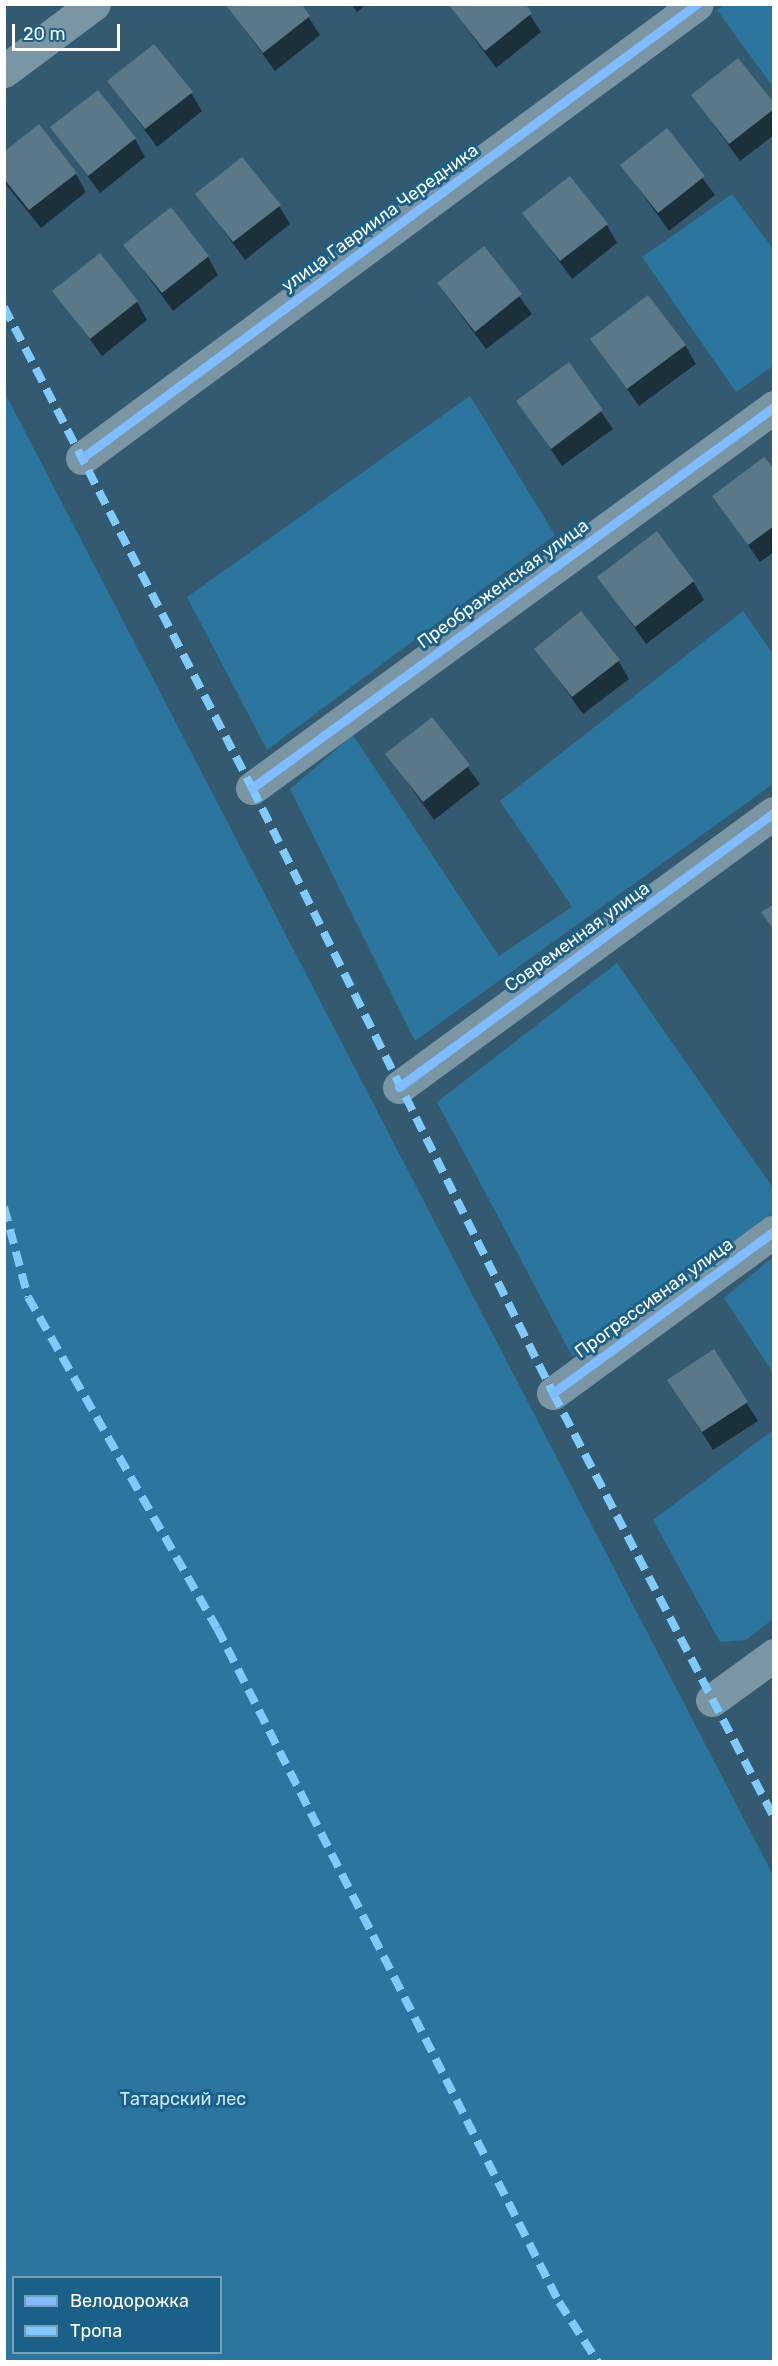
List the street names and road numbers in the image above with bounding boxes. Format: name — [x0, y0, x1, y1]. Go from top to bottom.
street label: улица Гавриила Чередника — [277, 139, 483, 297]
street label: Преображенская улица — [413, 515, 593, 653]
street label: Современная улица — [500, 877, 654, 997]
street label: Прогрессивная улица — [571, 1233, 737, 1363]

